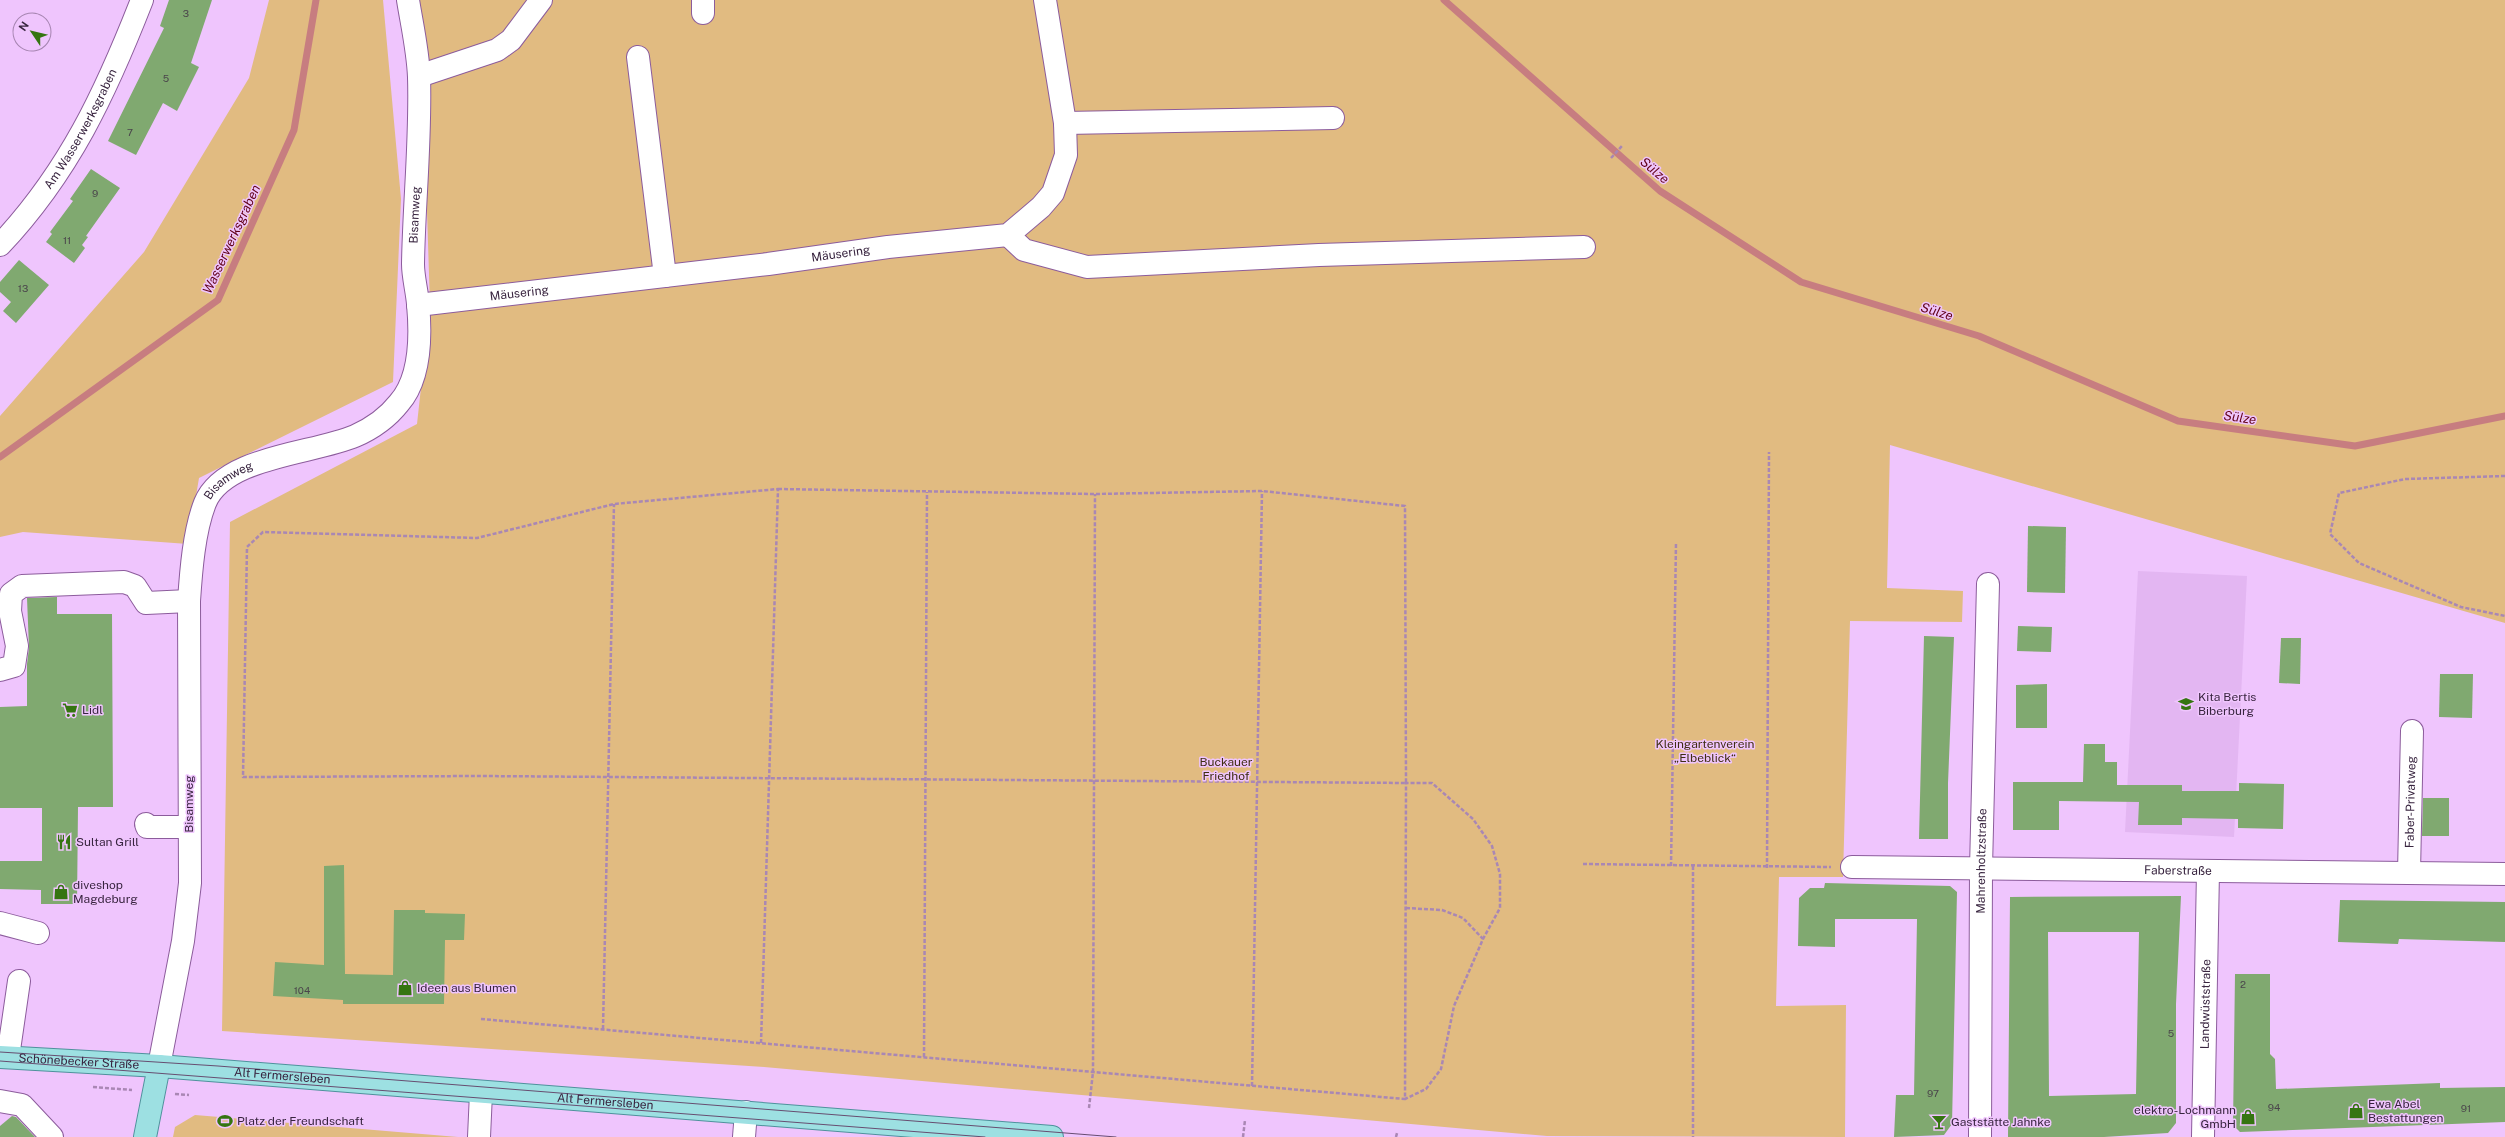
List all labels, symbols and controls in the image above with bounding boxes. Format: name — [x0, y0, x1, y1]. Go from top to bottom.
house number: 3 — [183, 7, 189, 19]
north arrow — [12, 12, 52, 52]
text: N — [16, 19, 31, 33]
street label: Am Wasserwerksgraben — [41, 66, 120, 192]
house number: 5 — [163, 72, 169, 84]
house number: 7 — [127, 126, 133, 138]
water label: Sülze — [1637, 154, 1672, 187]
water label: Wasserwerksgraben — [200, 182, 263, 296]
street label: Bisamweg — [407, 186, 423, 244]
house number: 9 — [92, 187, 98, 199]
house number: 11 — [63, 234, 71, 246]
street label: Mäusering — [811, 243, 871, 265]
house number: 13 — [18, 282, 28, 294]
street label: Mäusering — [489, 283, 550, 304]
water label: Sülze — [1919, 299, 1955, 323]
water label: Sülze — [2223, 408, 2257, 427]
street label: Bisamweg — [201, 458, 255, 502]
place label: Kita Bertis Biberburg — [2198, 690, 2256, 718]
school or university icon: Kita Bertis Biberburg — [2177, 695, 2195, 713]
supermarket icon: Lidl — [61, 701, 79, 719]
place label: Lidl — [82, 703, 103, 717]
park label: Kleingartenverein „Elbeblick“ — [1656, 737, 1755, 765]
park label: Buckauer Friedhof — [1199, 755, 1253, 783]
street label: Faber-Privatweg — [2403, 756, 2418, 848]
street label: Bisamweg — [182, 775, 196, 833]
street label: Mahrenholtzstraße — [1974, 808, 1989, 914]
restaurant icon: Sultan Grill — [55, 833, 73, 851]
place label: Sultan Grill — [76, 835, 139, 849]
street label: Faberstraße — [2144, 863, 2212, 878]
place label: diveshop Magdeburg — [73, 878, 138, 906]
shop icon: diveshop Magdeburg — [52, 883, 70, 901]
street label: Landwüststraße — [2198, 959, 2213, 1049]
house number: 2 — [2240, 978, 2246, 990]
shop icon: Ideen aus Blumen — [396, 979, 414, 997]
place label: Ideen aus Blumen — [417, 981, 516, 995]
house number: 104 — [294, 984, 310, 996]
house number: 5 — [2168, 1027, 2174, 1039]
street label: Schönebecker Straße — [18, 1051, 140, 1072]
street label: Alt Fermersleben — [234, 1065, 331, 1087]
house number: 97 — [1927, 1087, 1939, 1099]
street label: Alt Fermersleben — [557, 1091, 654, 1112]
place label: Ewa Abel Bestattungen — [2368, 1097, 2444, 1125]
house number: 94 — [2268, 1101, 2280, 1113]
shop icon: Ewa Abel Bestattungen — [2347, 1102, 2365, 1120]
house number: 91 — [2461, 1102, 2471, 1114]
place label: elektro-Lochmann GmbH — [2134, 1103, 2236, 1131]
shop icon: elektro-Lochmann GmbH — [2239, 1108, 2257, 1126]
sports icon: Platz der Freundschaft — [216, 1112, 234, 1130]
bar icon: Gaststätte Jahnke — [1930, 1113, 1948, 1131]
place label: Platz der Freundschaft — [237, 1114, 364, 1128]
place label: Gaststätte Jahnke — [1951, 1115, 2051, 1129]

